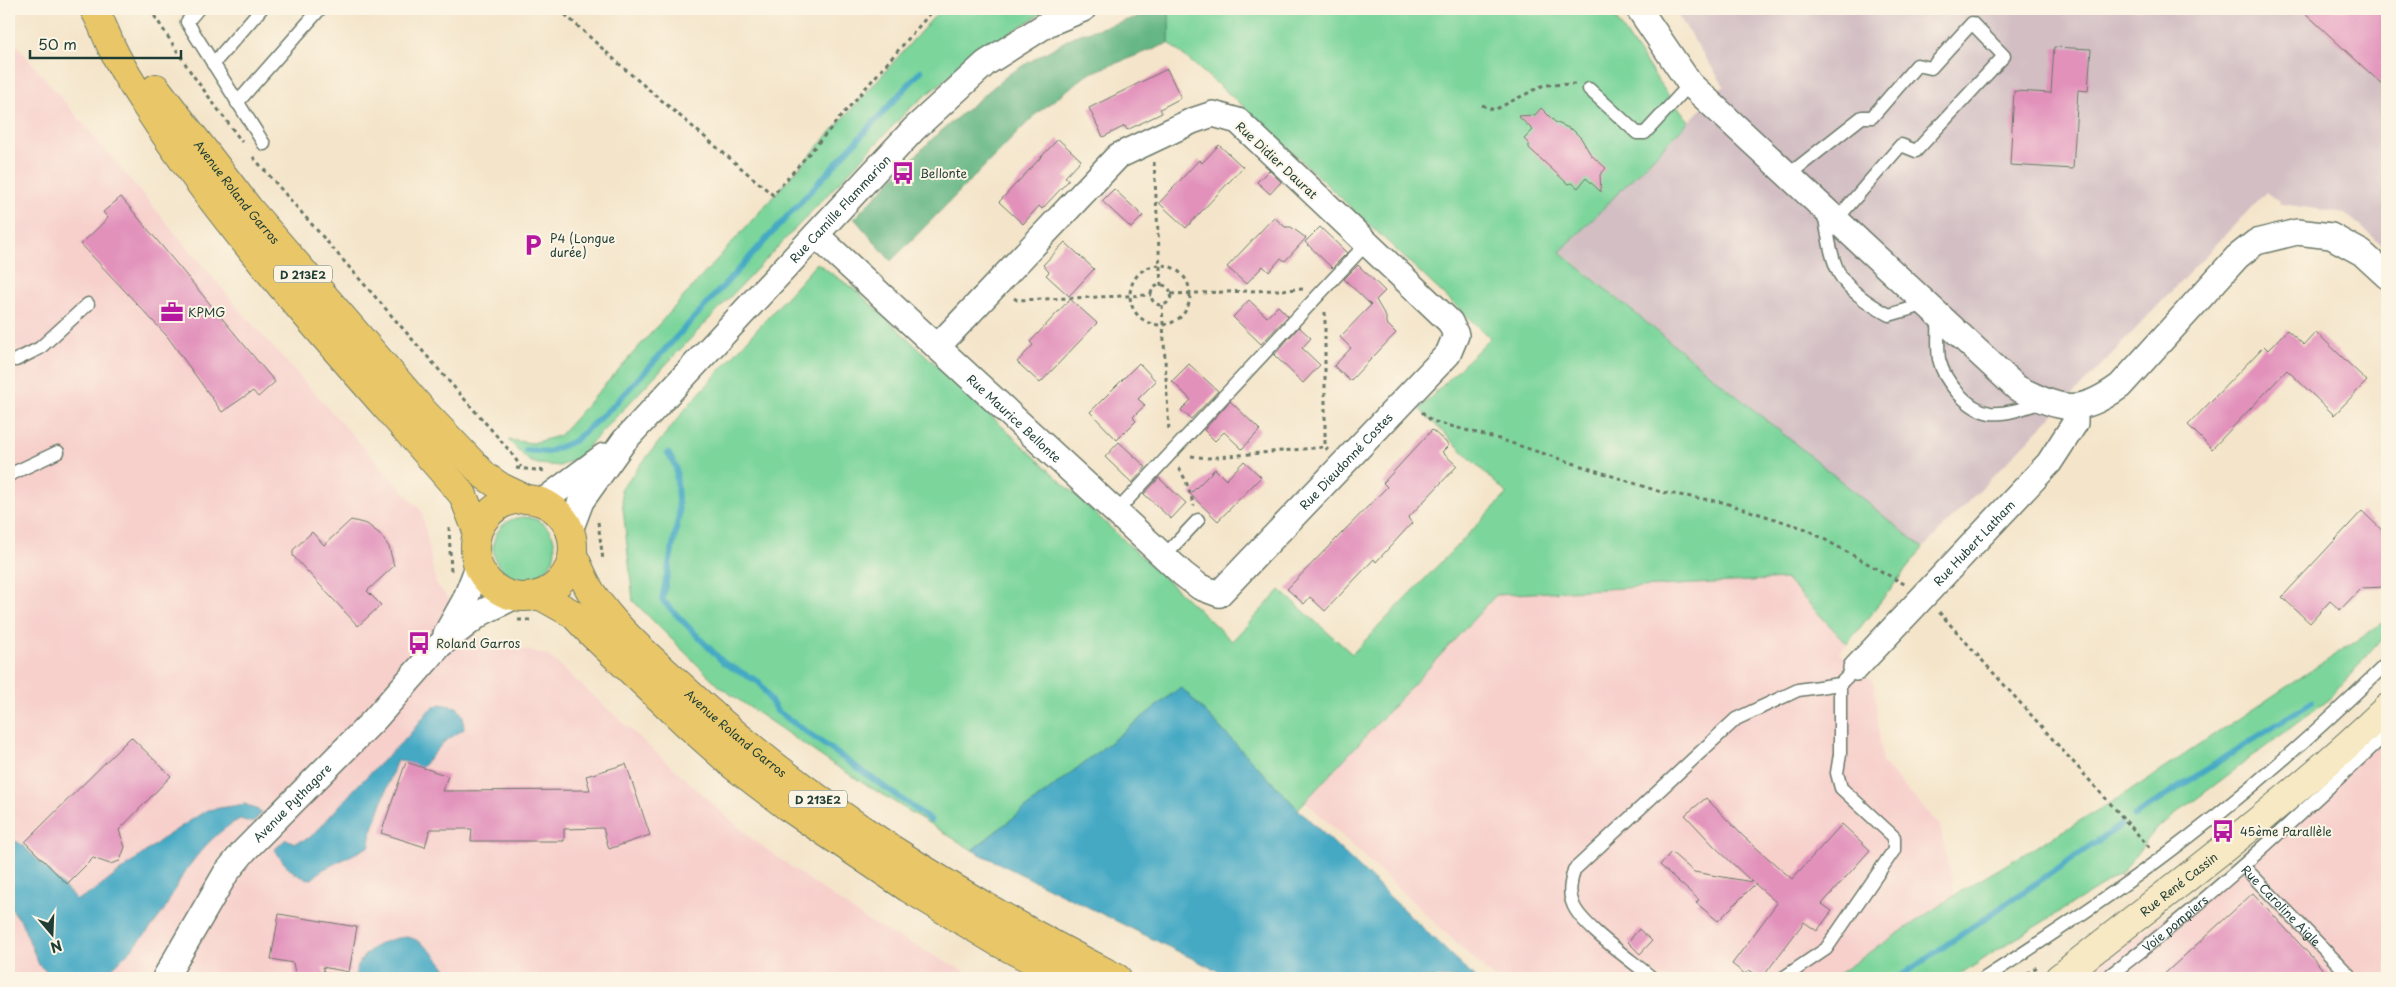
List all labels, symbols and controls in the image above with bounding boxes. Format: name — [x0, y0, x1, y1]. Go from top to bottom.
scale bar — [30, 28, 181, 60]
text: 50 m — [38, 32, 77, 55]
street label: Rue Didier Daurat — [1232, 117, 1322, 203]
street label: Avenue Roland Garros — [190, 136, 285, 248]
street label: Rue Camille Flammarion — [785, 151, 895, 267]
bus stop icon: Bellonte — [890, 160, 916, 186]
place label: Bellonte — [920, 164, 968, 182]
place label: P4 (Longue durée) — [550, 229, 615, 261]
parking icon: P4 (Longue durée) — [520, 232, 546, 258]
road number: D 213E2 — [274, 266, 332, 282]
office icon: KPMG — [159, 299, 185, 325]
place label: KPMG — [188, 303, 225, 321]
street label: Rue Maurice Bellonte — [963, 370, 1066, 467]
street label: Rue Dieudonné Costes — [1295, 408, 1397, 514]
street label: Rue Hubert Latham — [1929, 496, 2019, 590]
bus stop icon: Roland Garros — [406, 630, 432, 656]
place label: Roland Garros — [436, 634, 521, 652]
street label: Avenue Roland Garros — [681, 685, 791, 781]
street label: Avenue Pythagore — [249, 759, 335, 846]
road number: D 213E2 — [789, 791, 847, 808]
bus stop icon: 45ème Parallèle — [2210, 818, 2236, 844]
place label: 45ème Parallèle — [2240, 822, 2332, 840]
street label: Rue René Cassin — [2136, 848, 2221, 920]
street label: Rue Caroline Aigle — [2238, 861, 2325, 950]
street label: Voie pompiers — [2138, 890, 2212, 956]
north arrow — [28, 910, 78, 960]
text: N — [48, 935, 65, 958]

